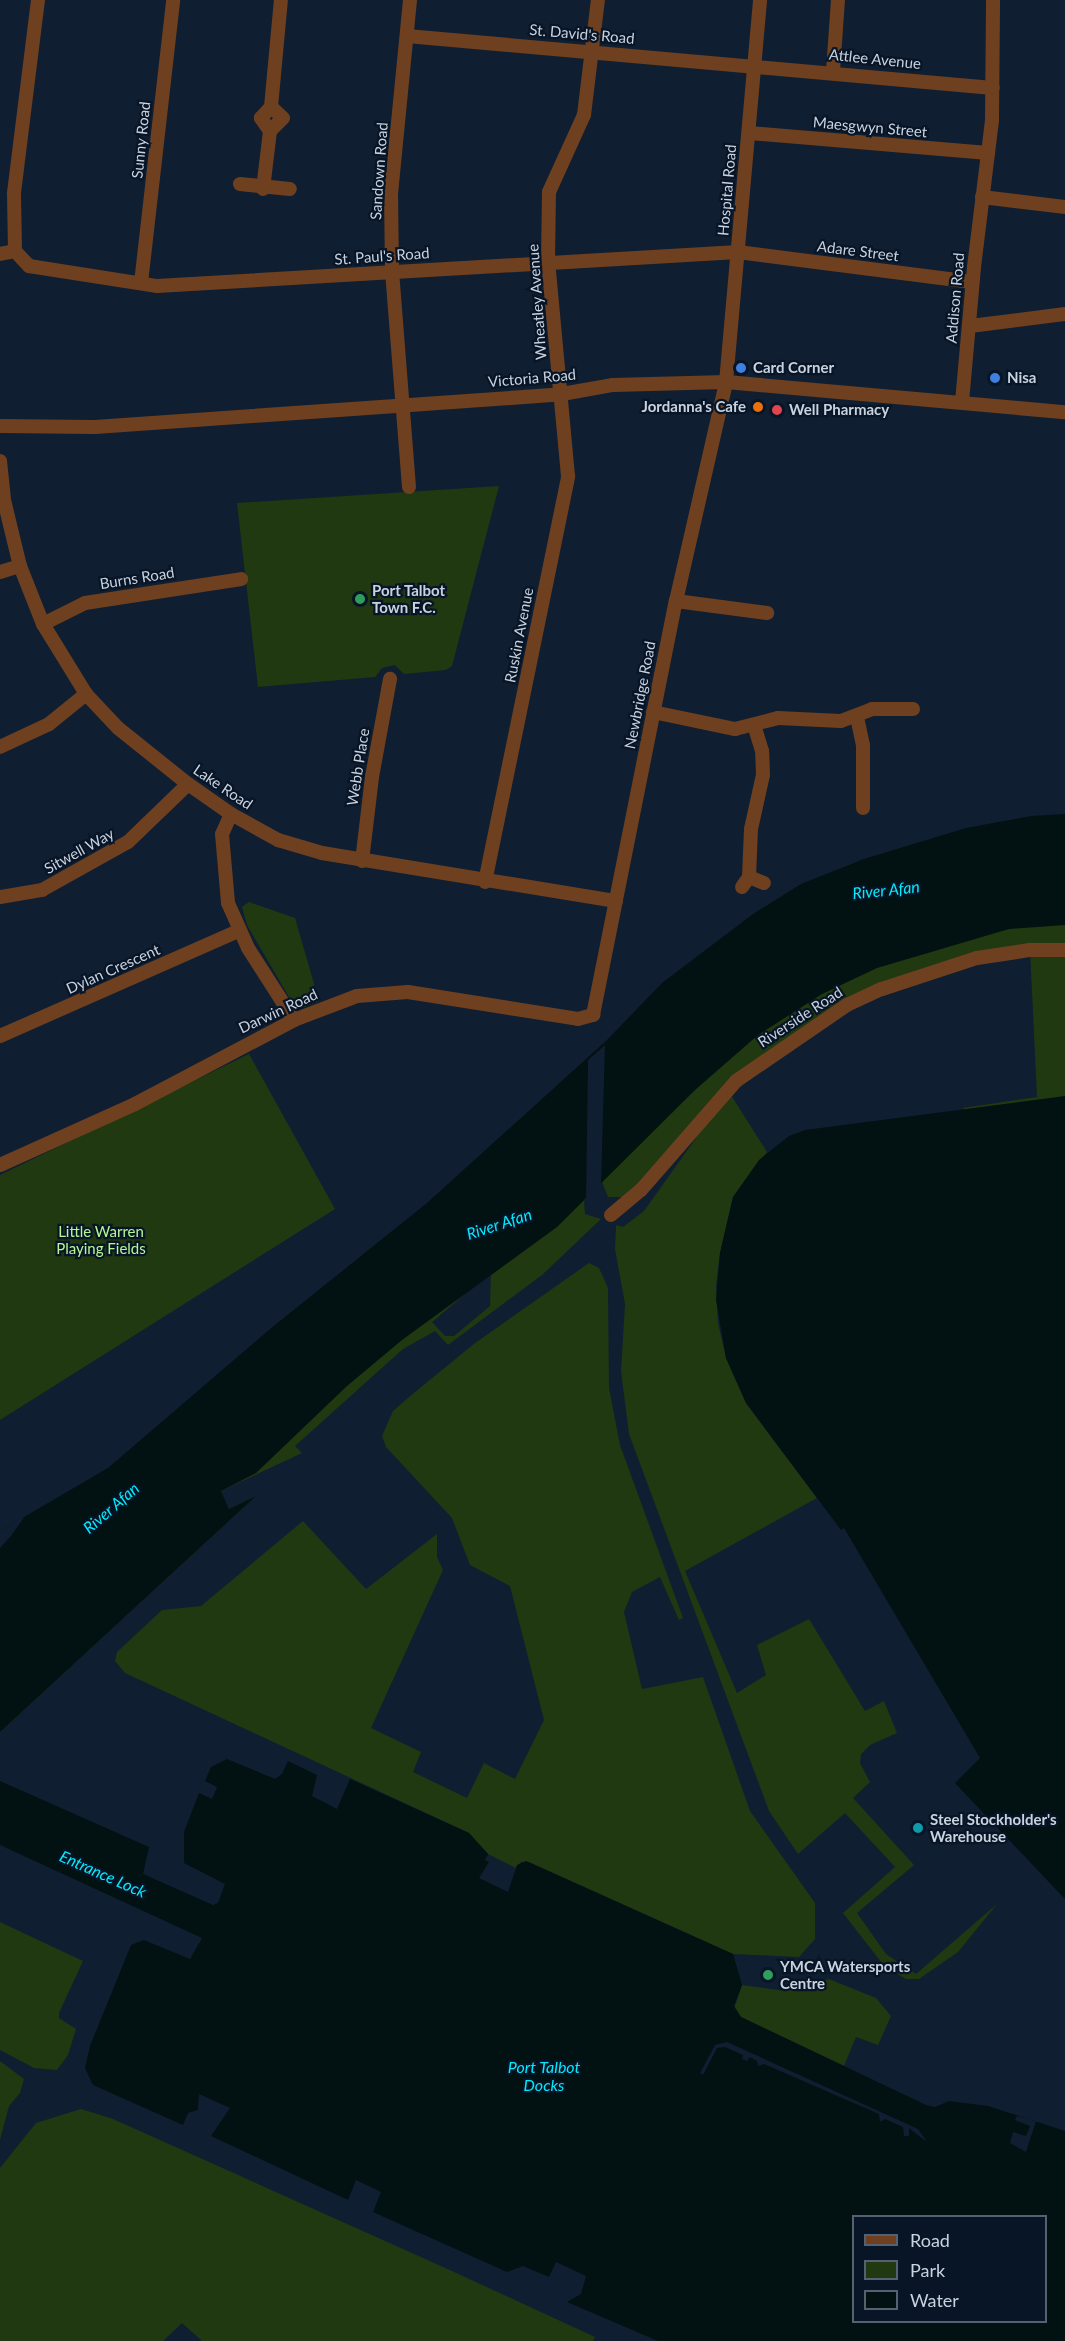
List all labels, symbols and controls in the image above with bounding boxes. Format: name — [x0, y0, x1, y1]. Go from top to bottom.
street label: St. David's Road — [529, 20, 635, 48]
street label: Attlee Avenue — [828, 45, 922, 73]
street label: Sunny Road — [128, 100, 154, 180]
street label: Maesgwyn Street — [812, 113, 928, 141]
street label: Sandown Road — [367, 122, 391, 220]
street label: Hospital Road — [714, 144, 740, 236]
street label: Adare Street — [816, 237, 900, 265]
street label: Wheatley Avenue — [524, 243, 550, 361]
street label: St. Paul's Road — [334, 244, 430, 268]
street label: Addison Road — [942, 252, 968, 344]
place label: Card Corner — [753, 359, 834, 377]
marker: Card Corner — [734, 361, 748, 375]
street label: Victoria Road — [487, 365, 577, 391]
place label: Nisa — [1007, 369, 1036, 387]
marker: Nisa — [988, 371, 1002, 385]
place label: Jordanna's Cafe — [642, 398, 746, 416]
marker: Jordanna's Cafe — [751, 400, 765, 414]
place label: Well Pharmacy — [789, 401, 889, 419]
marker: Well Pharmacy — [770, 403, 784, 417]
street label: Burns Road — [98, 563, 176, 593]
place label: Port Talbot Town F.C. — [372, 581, 446, 616]
street label: Ruskin Avenue — [501, 586, 537, 684]
marker: Port Talbot Town F.C. — [353, 592, 367, 606]
street label: Newbridge Road — [621, 640, 659, 750]
street label: Webb Place — [343, 727, 373, 807]
street label: Lake Road — [190, 761, 256, 813]
street label: Sitwell Way — [41, 824, 117, 878]
water label: River Afan — [851, 877, 921, 903]
street label: Dylan Crescent — [63, 940, 163, 998]
street label: Riverside Road — [754, 983, 846, 1051]
street label: Darwin Road — [236, 985, 320, 1037]
water label: River Afan — [464, 1204, 534, 1244]
park label: Little Warren Playing Fields — [56, 1222, 146, 1257]
water label: River Afan — [79, 1478, 143, 1538]
place label: Steel Stockholder's Warehouse — [930, 1810, 1057, 1845]
marker: Steel Stockholder's Warehouse — [911, 1821, 925, 1835]
water label: Entrance Lock — [57, 1846, 149, 1902]
place label: YMCA Watersports Centre — [780, 1957, 911, 1992]
marker: YMCA Watersports Centre — [761, 1968, 775, 1982]
water label: Port Talbot Docks — [508, 2057, 580, 2095]
legend — [852, 2215, 1047, 2323]
text: Road — [910, 2229, 950, 2251]
text: Park — [910, 2259, 945, 2281]
text: Water — [910, 2289, 959, 2311]

